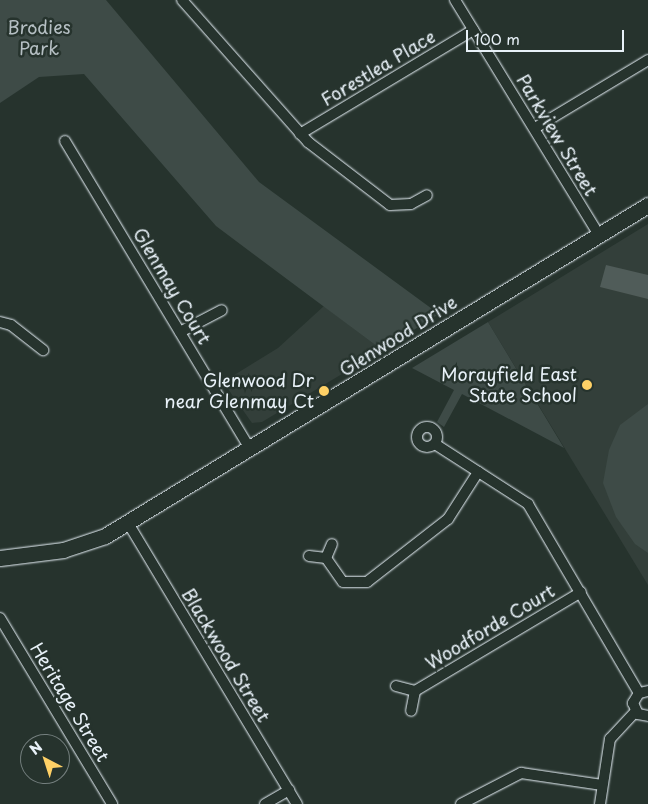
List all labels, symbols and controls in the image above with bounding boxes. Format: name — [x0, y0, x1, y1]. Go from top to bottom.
park label: Brodies Park — [7, 17, 71, 59]
scale bar — [468, 20, 626, 52]
street label: Forestlea Place — [316, 25, 440, 111]
text: 100 m — [474, 27, 520, 50]
street label: Parkview Street — [512, 71, 602, 199]
street label: Glenmay Court — [129, 224, 215, 348]
street label: Glenwood Drive — [335, 291, 461, 381]
place label: Morayfield East State School — [441, 364, 577, 406]
place label: Glenwood Dr near Glenmay Ct — [164, 370, 314, 412]
marker: Morayfield East State School — [581, 379, 593, 391]
marker: Glenwood Dr near Glenmay Ct — [318, 385, 330, 397]
street label: Woodforde Court — [421, 580, 559, 674]
street label: Blackwood Street — [177, 584, 275, 726]
street label: Heritage Street — [26, 639, 114, 765]
north arrow — [20, 734, 70, 784]
text: N — [25, 736, 47, 760]

